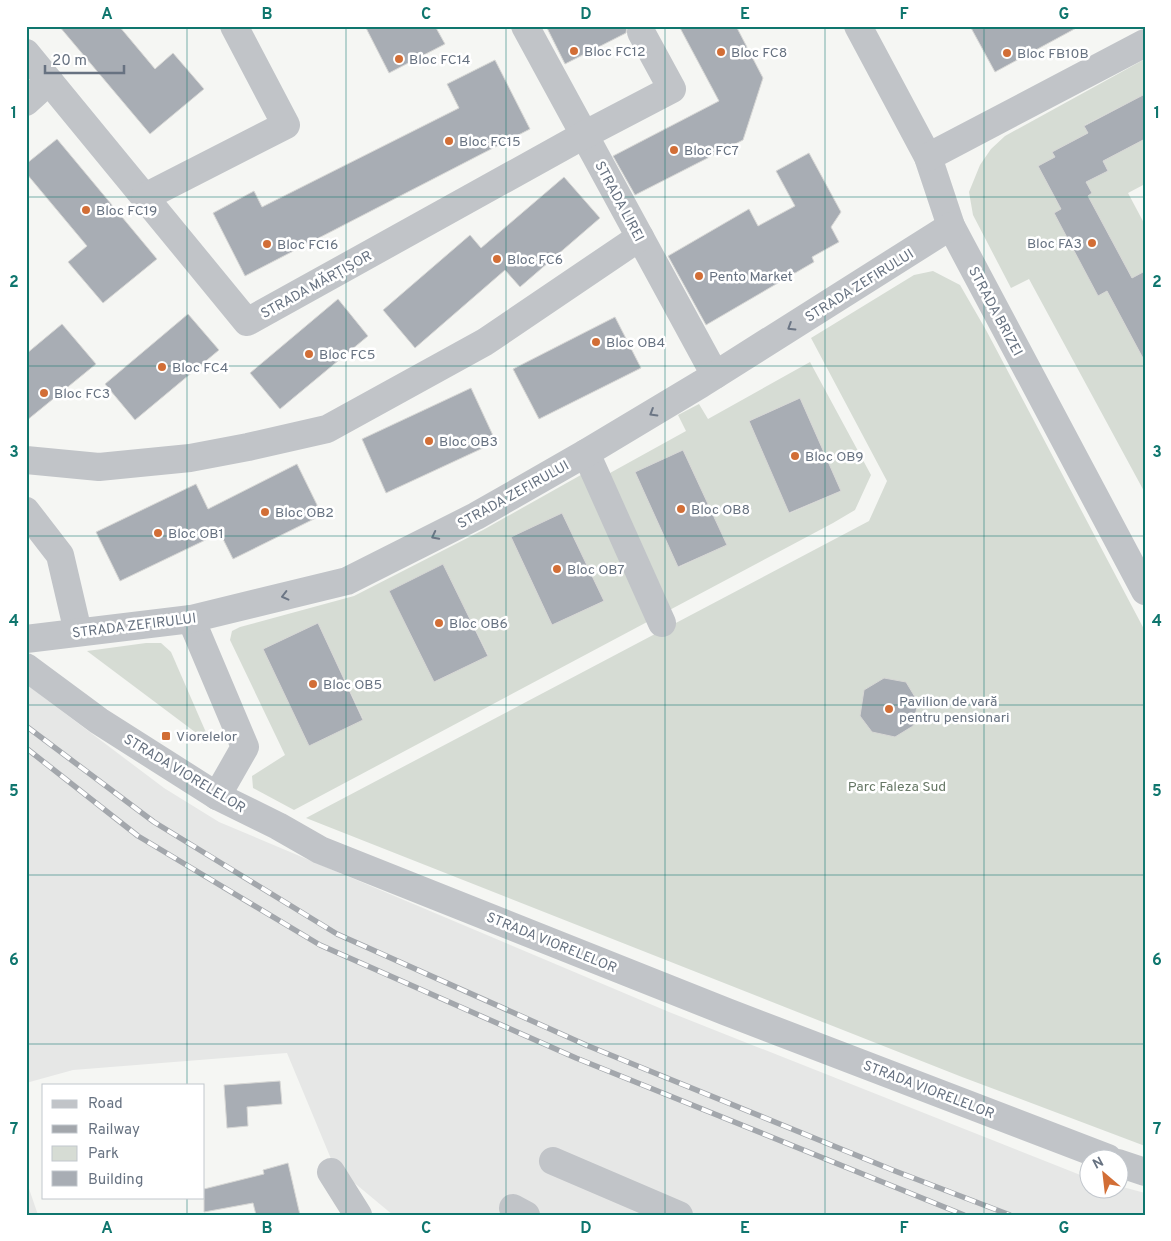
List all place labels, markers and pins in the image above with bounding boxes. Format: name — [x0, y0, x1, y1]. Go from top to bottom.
place label: Bloc FC12 — [584, 44, 645, 61]
marker: Bloc FC12 — [568, 45, 580, 57]
place label: Bloc FC8 — [731, 45, 787, 62]
marker: Bloc FC8 — [715, 46, 727, 58]
place label: Bloc FB10B — [1017, 46, 1089, 63]
marker: Bloc FB10B — [1001, 47, 1013, 59]
place label: Bloc FC14 — [409, 52, 470, 69]
marker: Bloc FC14 — [393, 53, 405, 65]
place label: Bloc FC15 — [459, 134, 521, 151]
marker: Bloc FC15 — [443, 135, 455, 147]
place label: Bloc FC7 — [684, 143, 739, 160]
marker: Bloc FC7 — [668, 144, 680, 156]
place label: Bloc FC19 — [96, 203, 157, 220]
marker: Bloc FC19 — [80, 204, 92, 216]
place label: Bloc FA3 — [1027, 236, 1082, 253]
place label: Bloc FC16 — [277, 237, 338, 254]
marker: Bloc FA3 — [1086, 237, 1098, 249]
marker: Bloc FC16 — [261, 238, 273, 250]
place label: Bloc FC6 — [507, 252, 563, 269]
marker: Bloc FC6 — [491, 253, 503, 265]
place label: Pento Market — [709, 269, 793, 286]
marker: Pento Market — [693, 270, 705, 282]
place label: Bloc OB4 — [606, 335, 665, 352]
marker: Bloc OB4 — [590, 336, 602, 348]
place label: Bloc FC5 — [319, 347, 375, 364]
marker: Bloc FC5 — [303, 348, 315, 360]
place label: Bloc FC4 — [172, 360, 228, 377]
marker: Bloc FC4 — [156, 361, 168, 373]
place label: Bloc FC3 — [54, 386, 110, 403]
marker: Bloc FC3 — [38, 387, 50, 399]
place label: Bloc OB3 — [439, 434, 498, 451]
marker: Bloc OB3 — [423, 435, 435, 447]
place label: Bloc OB9 — [805, 449, 864, 466]
marker: Bloc OB9 — [789, 450, 801, 462]
place label: Bloc OB8 — [691, 502, 750, 519]
marker: Bloc OB8 — [675, 503, 687, 515]
place label: Bloc OB2 — [275, 505, 334, 522]
marker: Bloc OB2 — [259, 506, 271, 518]
place label: Bloc OB1 — [168, 526, 224, 543]
marker: Bloc OB1 — [152, 527, 164, 539]
place label: Bloc OB7 — [567, 562, 625, 579]
marker: Bloc OB7 — [551, 563, 563, 575]
place label: Bloc OB6 — [449, 616, 508, 633]
marker: Bloc OB6 — [433, 617, 445, 629]
place label: Bloc OB5 — [323, 677, 382, 694]
marker: Bloc OB5 — [307, 678, 319, 690]
place label: Pavilion de vară pentru pensionari — [899, 694, 1010, 727]
marker: Pavilion de vară pentru pensionari — [883, 703, 895, 715]
place label: Viorelelor — [176, 729, 238, 746]
marker: Viorelelor — [160, 730, 172, 742]

